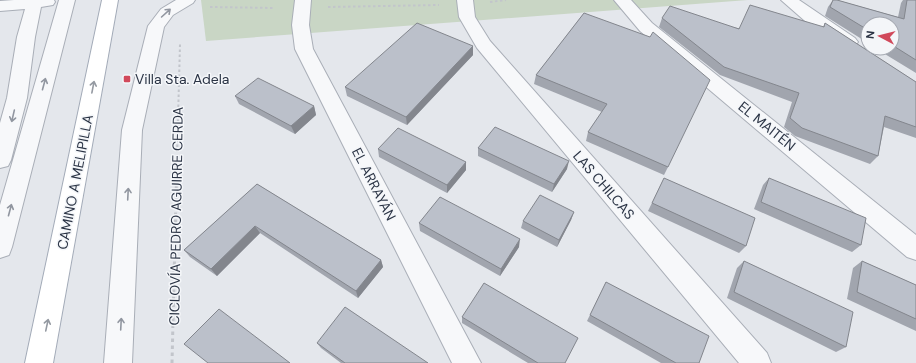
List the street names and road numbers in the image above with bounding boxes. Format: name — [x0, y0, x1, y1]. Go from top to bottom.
street label: EL MAITÉN — [735, 97, 799, 155]
street label: CICLOVÍA PEDRO AGUIRRE CERDA — [165, 106, 187, 326]
street label: CAMINO A MELIPILLA — [53, 113, 97, 251]
street label: EL ARRAYÁN — [348, 145, 400, 223]
street label: LAS CHILCAS — [569, 147, 639, 223]

